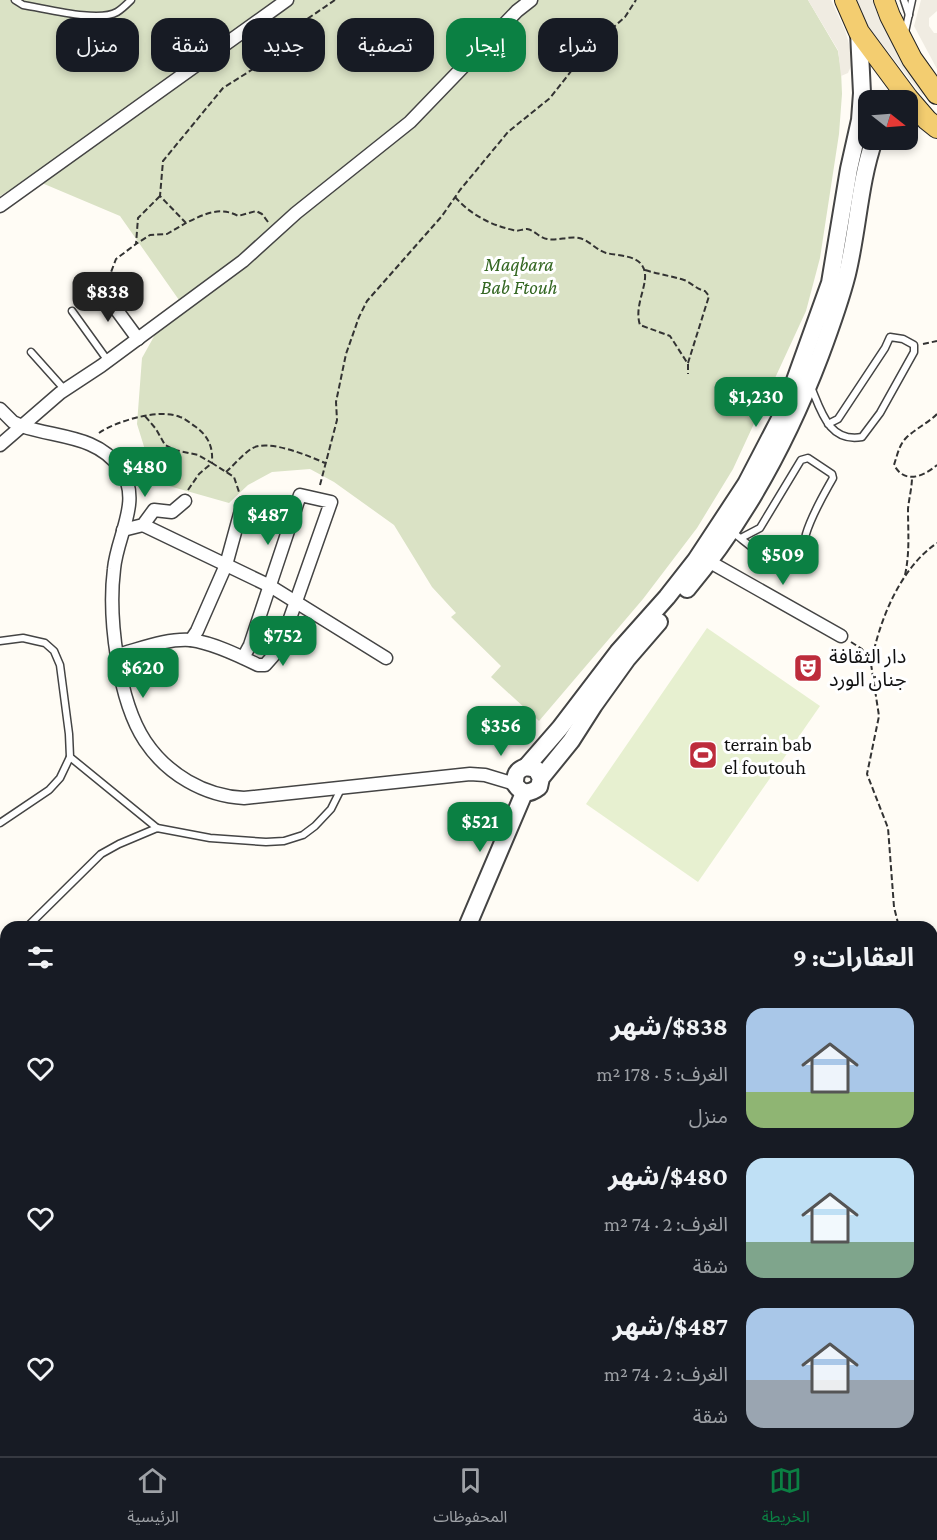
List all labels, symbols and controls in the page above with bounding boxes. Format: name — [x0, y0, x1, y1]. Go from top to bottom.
chip: منزل — [56, 18, 139, 72]
chip: شقة — [151, 18, 230, 72]
chip: جديد — [242, 18, 325, 72]
chip: تصفية — [337, 18, 434, 72]
chip: إيجار — [446, 18, 526, 72]
chip: شراء — [538, 18, 618, 72]
north arrow — [858, 90, 918, 150]
map controls — [858, 90, 918, 150]
park label: Maqbara Bab Ftouh — [481, 253, 557, 298]
pin: $838 — [72, 272, 144, 323]
text: $838 — [87, 280, 129, 302]
pin: $1,230 — [707, 377, 805, 428]
text: $1,230 — [728, 385, 784, 407]
pin: $480 — [109, 447, 181, 498]
text: $480 — [123, 455, 167, 477]
pin: $487 — [232, 495, 304, 546]
text: $487 — [247, 503, 289, 525]
pin: $509 — [747, 535, 819, 586]
text: $509 — [762, 543, 804, 565]
pin: $752 — [247, 616, 319, 667]
text: $752 — [263, 624, 303, 646]
place label: دار الثقافة جنان الورد — [829, 645, 907, 691]
pin: $620 — [107, 648, 179, 699]
theatre icon: دار الثقافة جنان الورد — [792, 652, 824, 684]
text: $620 — [122, 656, 164, 678]
pin: $356 — [465, 706, 537, 757]
text: $356 — [481, 714, 521, 736]
place label: terrain bab el foutouh — [724, 733, 812, 778]
sports icon: terrain bab el foutouh — [687, 739, 719, 771]
pin: $521 — [444, 802, 516, 853]
text: $521 — [461, 810, 499, 832]
icon: filters — [24, 941, 57, 974]
text: العقارات: 9 — [793, 943, 914, 972]
text: $838/شهر — [610, 1012, 728, 1041]
icon: home — [794, 1032, 866, 1104]
icon: heart — [24, 1052, 57, 1085]
text: الغرف: 5 · 178 m² — [596, 1063, 728, 1085]
text: منزل — [689, 1105, 728, 1127]
text: $480/شهر — [608, 1162, 728, 1191]
icon: home — [794, 1182, 866, 1254]
icon: heart — [24, 1202, 57, 1235]
text: الغرف: 2 · 74 m² — [604, 1213, 728, 1235]
text: شقة — [693, 1255, 728, 1277]
text: $487/شهر — [612, 1312, 728, 1341]
icon: home — [794, 1332, 866, 1404]
icon: heart — [24, 1352, 57, 1385]
text: الغرف: 2 · 74 m² — [604, 1363, 728, 1385]
text: شقة — [693, 1405, 728, 1427]
tab: الرئيسية — [127, 1464, 179, 1534]
tab: المحفوظات — [433, 1464, 507, 1534]
tab: الخريطة — [762, 1464, 810, 1534]

